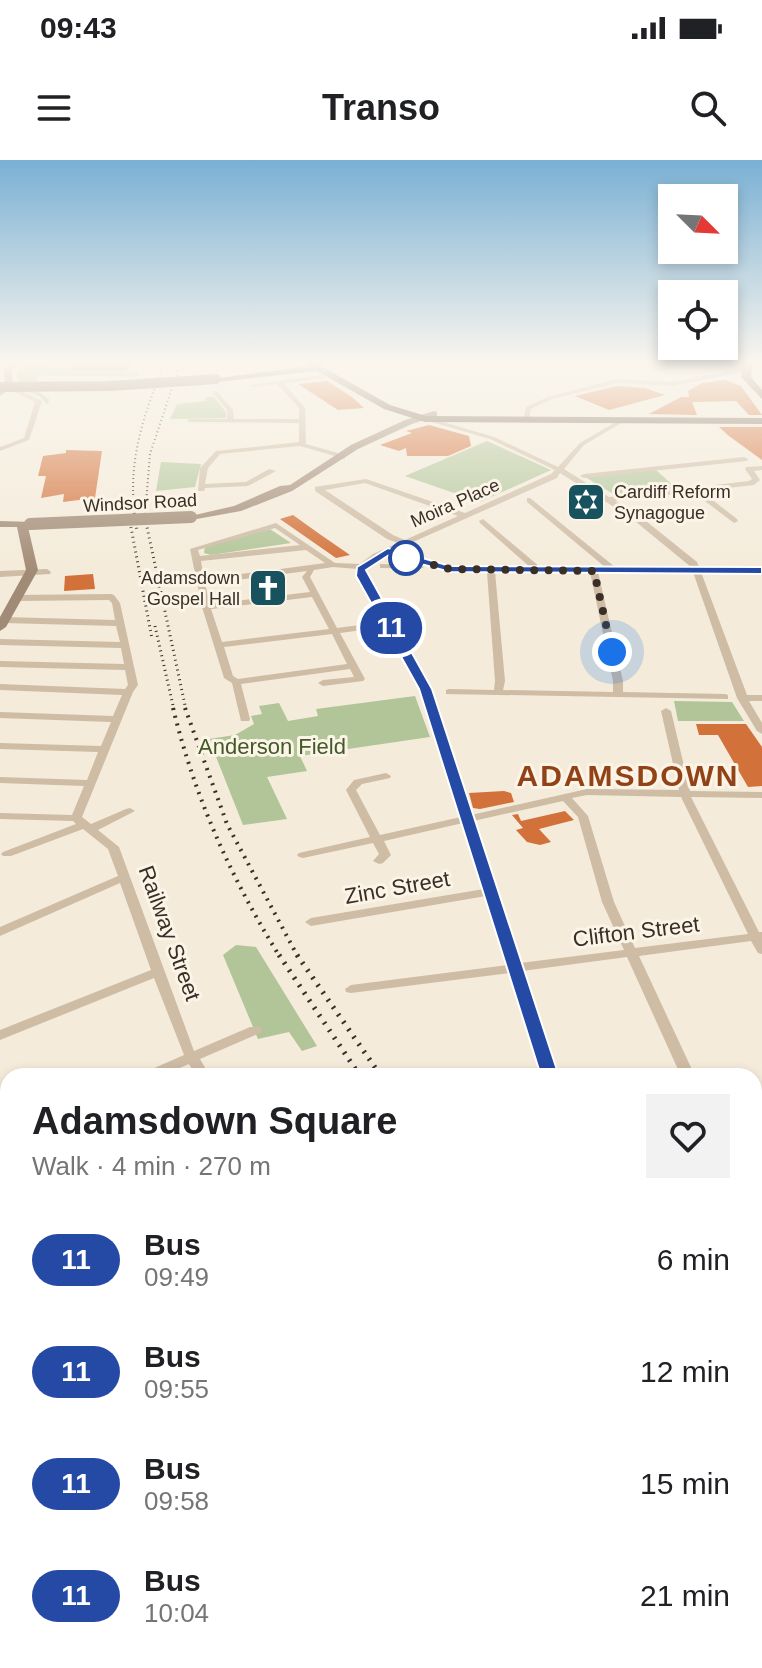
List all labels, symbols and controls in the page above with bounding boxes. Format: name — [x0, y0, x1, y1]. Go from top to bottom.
text: 09:43 — [40, 11, 117, 44]
icon: menu — [32, 86, 76, 130]
icon: search — [686, 86, 730, 130]
text: Transo — [322, 87, 440, 128]
north arrow — [658, 184, 738, 264]
map controls — [658, 184, 738, 360]
button: locate — [658, 280, 738, 360]
street label: Moira Place — [408, 475, 502, 531]
synagogue icon: Cardiff Reform Synagogue — [565, 481, 607, 523]
place label: Cardiff Reform Synagogue — [614, 482, 731, 523]
street label: Windsor Road — [83, 490, 197, 516]
unlabelled marker — [389, 541, 423, 575]
church icon: Adamsdown Gospel Hall — [247, 567, 289, 609]
place label: Adamsdown Gospel Hall — [141, 568, 240, 609]
line badge: 11 — [355, 602, 427, 654]
text: 11 — [376, 612, 406, 643]
your location — [592, 632, 632, 672]
park label: Anderson Field — [198, 734, 346, 759]
district label: ADAMSDOWN — [517, 759, 739, 792]
street label: Railway Street — [134, 862, 206, 1004]
street label: Zinc Street — [343, 866, 452, 909]
street label: Clifton Street — [571, 911, 701, 952]
button: heart — [646, 1094, 730, 1178]
text: Adamsdown Square — [32, 1100, 397, 1142]
text: Walk · 4 min · 270 m — [32, 1151, 271, 1181]
text: Bus — [144, 1228, 201, 1261]
text: 6 min — [657, 1243, 730, 1276]
text: 11 — [61, 1244, 91, 1275]
text: 09:49 — [144, 1262, 209, 1292]
text: Bus — [144, 1340, 201, 1373]
text: 12 min — [640, 1355, 730, 1388]
text: 11 — [61, 1356, 91, 1387]
text: 09:55 — [144, 1374, 209, 1404]
text: Bus — [144, 1452, 201, 1485]
text: 15 min — [640, 1467, 730, 1500]
text: 11 — [61, 1468, 91, 1499]
text: 09:58 — [144, 1486, 209, 1516]
text: Bus — [144, 1564, 201, 1597]
text: 21 min — [640, 1579, 730, 1612]
text: 11 — [61, 1580, 91, 1611]
text: 10:04 — [144, 1598, 209, 1628]

